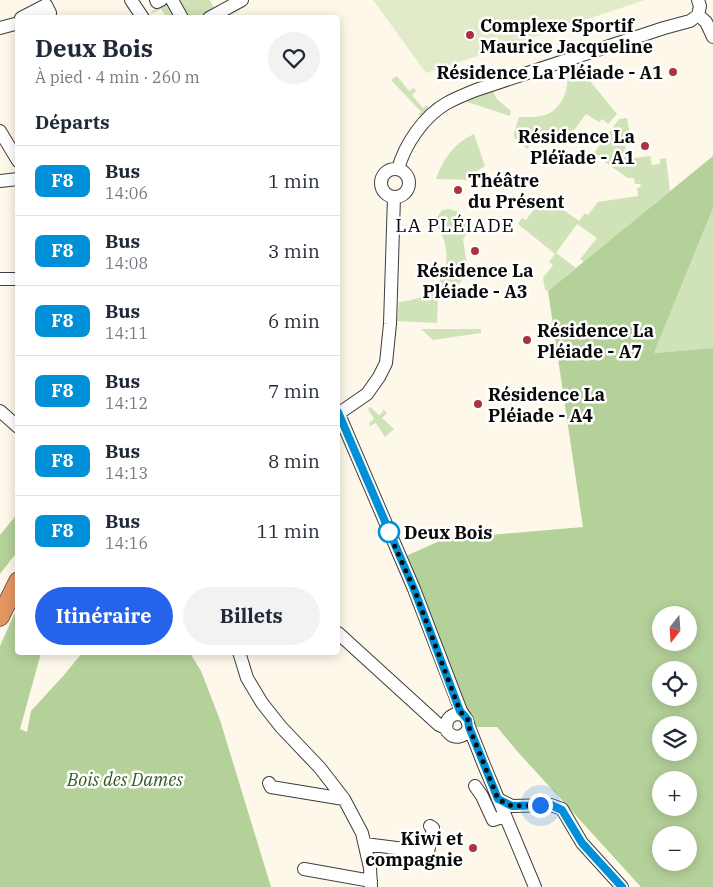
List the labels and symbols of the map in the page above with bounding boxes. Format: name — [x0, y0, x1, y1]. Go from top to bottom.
place label: Complexe Sportif Maurice Jacqueline — [480, 14, 653, 58]
marker: Complexe Sportif Maurice Jacqueline — [464, 29, 476, 41]
place label: Résidence La Pléiade - A1 — [437, 61, 663, 84]
marker: Résidence La Pléiade - A1 — [667, 66, 679, 78]
place label: Résidence La Pléïade - A1 — [518, 125, 635, 169]
marker: Résidence La Pléïade - A1 — [639, 140, 651, 152]
place label: Théâtre du Présent — [468, 169, 565, 213]
marker: Théâtre du Présent — [452, 184, 464, 196]
district label: LA PLÉIADE — [395, 213, 515, 237]
marker: Résidence La Pléiade - A3 — [469, 245, 481, 257]
place label: Résidence La Pléiade - A3 — [416, 259, 534, 303]
place label: Résidence La Pléiade - A7 — [537, 319, 654, 363]
marker: Résidence La Pléiade - A7 — [521, 334, 533, 346]
place label: Résidence La Pléiade - A4 — [488, 383, 605, 427]
marker: Résidence La Pléiade - A4 — [472, 398, 484, 410]
marker: Deux Bois — [378, 521, 400, 543]
place label: Deux Bois — [404, 521, 493, 544]
north arrow — [652, 606, 698, 651]
park label: Bois des Dames — [66, 768, 183, 791]
your location — [528, 793, 553, 818]
place label: Kiwi et compagnie — [365, 827, 463, 871]
marker: Kiwi et compagnie — [467, 842, 479, 854]

